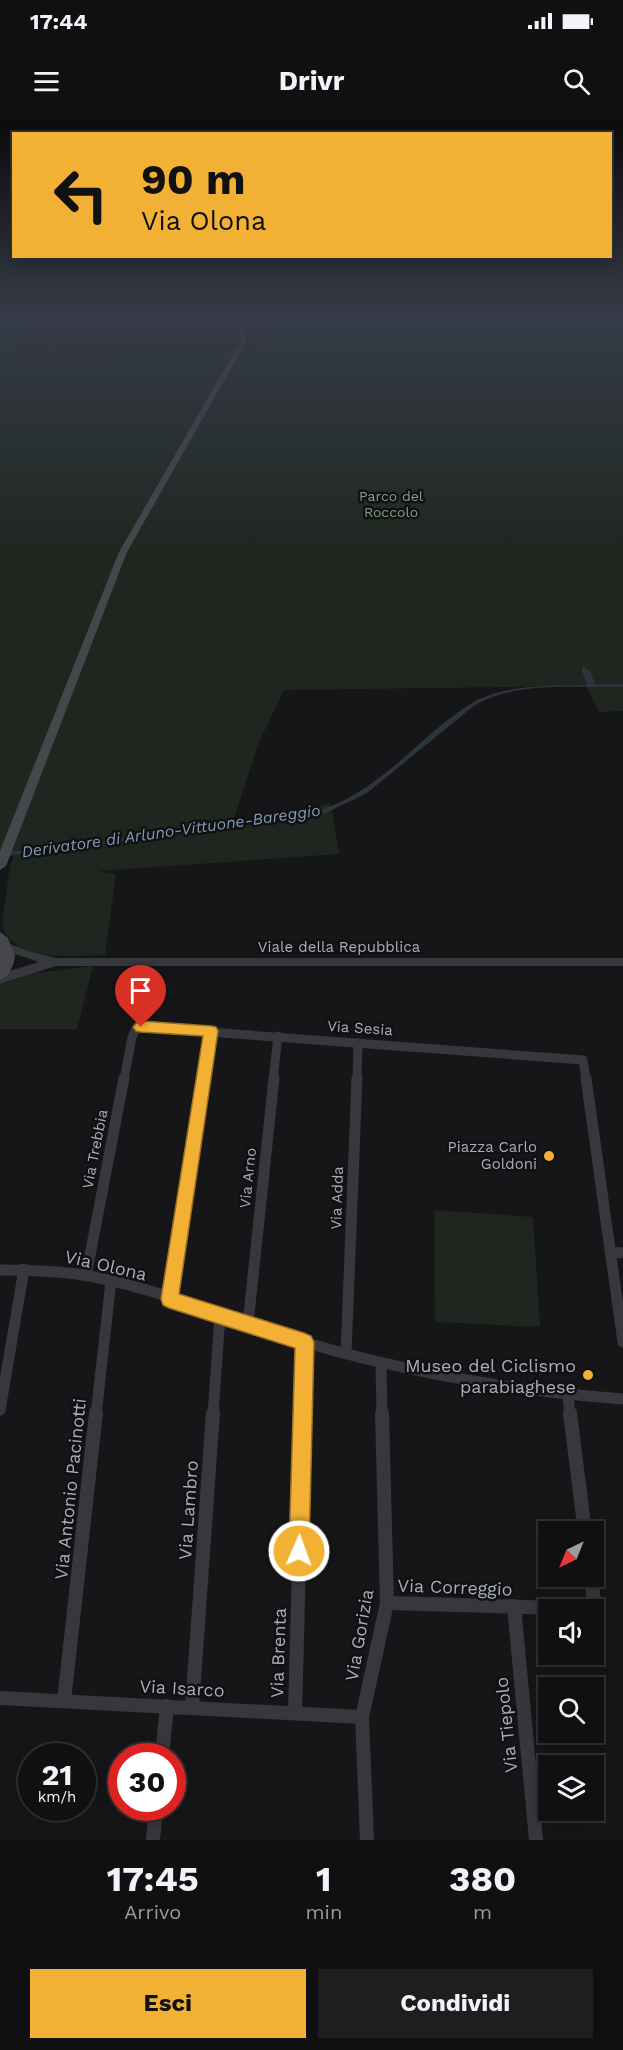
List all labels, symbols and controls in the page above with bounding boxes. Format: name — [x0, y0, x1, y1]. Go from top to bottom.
text: 17:44 — [30, 9, 88, 34]
icon: menu — [30, 65, 63, 98]
text: Drivr — [279, 65, 344, 97]
icon: search — [560, 65, 593, 98]
text: 90 m — [141, 155, 245, 204]
icon: left — [42, 156, 120, 234]
text: Via Olona — [141, 205, 266, 237]
park label: Parco del Roccolo — [359, 488, 424, 520]
water label: Derivatore di Arluno-Vittuone-Bareggio — [20, 801, 322, 861]
street label: Viale della Repubblica — [258, 938, 421, 956]
pin — [115, 965, 166, 1027]
icon: arrive — [124, 974, 157, 1007]
street label: Via Sesia — [327, 1017, 394, 1039]
street label: Via Trebbia — [78, 1107, 112, 1190]
place label: Piazza Carlo Goldoni — [448, 1138, 537, 1173]
street label: Via Arno — [236, 1147, 260, 1209]
marker: Piazza Carlo Goldoni — [542, 1149, 556, 1163]
street label: Via Adda — [327, 1165, 347, 1230]
street label: Via Olona — [63, 1245, 149, 1285]
place label: Museo del Ciclismo parabiaghese — [405, 1355, 576, 1397]
marker: Museo del Ciclismo parabiaghese — [581, 1368, 595, 1382]
street label: Via Antonio Pacinotti — [50, 1397, 90, 1581]
street label: Via Lambro — [174, 1460, 202, 1560]
position arrow — [267, 1519, 331, 1583]
north arrow — [538, 1521, 604, 1587]
map controls — [538, 1521, 604, 1821]
street label: Via Correggio — [397, 1574, 513, 1600]
street label: Via Gorizia — [341, 1587, 377, 1683]
button: sound — [538, 1599, 604, 1665]
street label: Via Brenta — [266, 1608, 290, 1698]
street label: Via Isarco — [139, 1675, 225, 1701]
street label: Via Tiepolo — [491, 1676, 521, 1774]
button: search — [538, 1677, 604, 1743]
speed limit sign: 30 — [108, 1743, 186, 1821]
button: layers — [538, 1755, 604, 1821]
text: 21 — [42, 1757, 72, 1792]
text: km/h — [38, 1788, 76, 1806]
text: 17:45 — [107, 1858, 199, 1900]
text: 1 — [316, 1858, 332, 1900]
text: 380 — [449, 1858, 516, 1900]
text: Arrivo — [124, 1900, 181, 1924]
text: min — [306, 1900, 342, 1924]
text: m — [473, 1900, 492, 1924]
button: Esci — [30, 1969, 306, 2038]
button: Condividi — [318, 1969, 593, 2038]

